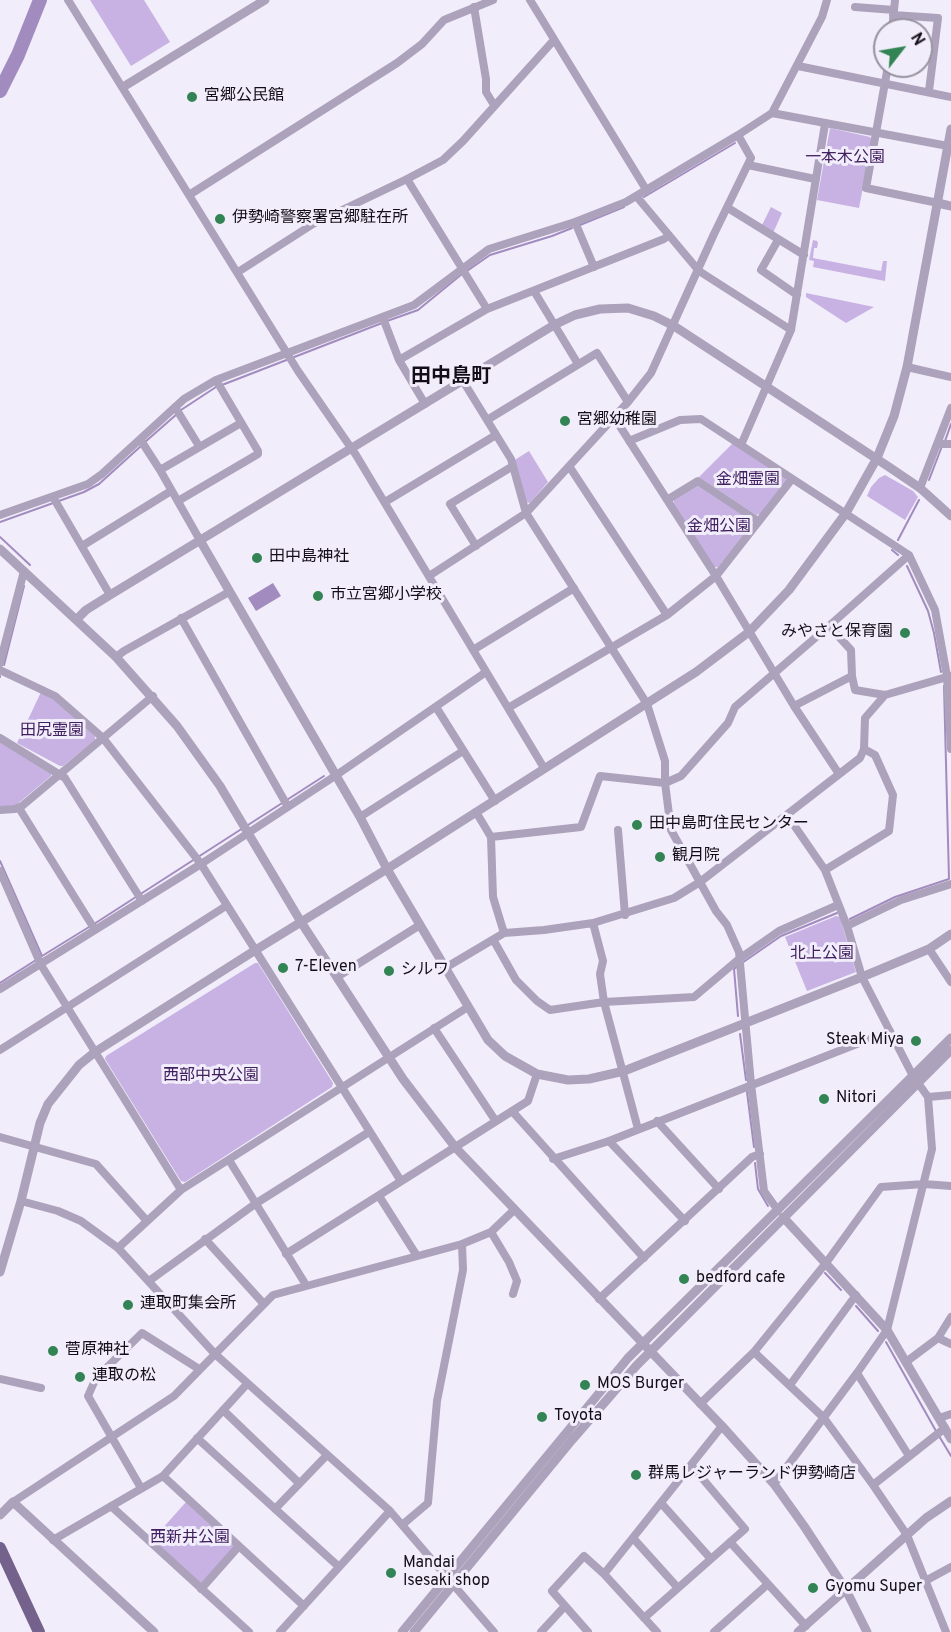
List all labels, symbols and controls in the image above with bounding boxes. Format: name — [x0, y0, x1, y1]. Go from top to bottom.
north arrow — [873, 18, 933, 78]
text: N — [905, 30, 928, 50]
place label: 宮郷公民館 — [204, 87, 284, 107]
marker: 宮郷公民館 — [185, 90, 199, 104]
park label: 一本木公園 — [805, 149, 885, 169]
place label: 伊勢崎警察署宮郷駐在所 — [232, 209, 408, 229]
marker: 伊勢崎警察署宮郷駐在所 — [213, 212, 227, 226]
district label: 田中島町 — [411, 366, 491, 390]
place label: 宮郷幼稚園 — [577, 411, 657, 431]
marker: 宮郷幼稚園 — [558, 414, 572, 428]
park label: 金畑霊園 — [716, 471, 780, 491]
park label: 金畑公園 — [687, 518, 751, 538]
place label: 田中島神社 — [269, 548, 349, 568]
marker: 田中島神社 — [250, 551, 264, 565]
place label: 市立宮郷小学校 — [330, 586, 442, 606]
marker: 市立宮郷小学校 — [311, 589, 325, 603]
place label: みやさと保育園 — [781, 623, 893, 643]
marker: みやさと保育園 — [898, 626, 912, 640]
park label: 田尻霊園 — [20, 722, 84, 742]
place label: 田中島町住民センター — [649, 815, 809, 835]
marker: 田中島町住民センター — [630, 818, 644, 832]
place label: 観月院 — [672, 847, 720, 867]
marker: 観月院 — [653, 850, 667, 864]
park label: 北上公園 — [790, 945, 854, 965]
place label: 7-Eleven — [295, 958, 357, 978]
marker: 7-Eleven — [276, 961, 290, 975]
place label: シルワ — [401, 961, 449, 981]
marker: シルワ — [382, 964, 396, 978]
place label: Steak Miya — [826, 1031, 904, 1051]
marker: Steak Miya — [909, 1034, 923, 1048]
park label: 西部中央公園 — [163, 1067, 259, 1087]
place label: Nitori — [836, 1089, 876, 1109]
marker: Nitori — [817, 1092, 831, 1106]
place label: bedford cafe — [696, 1269, 785, 1289]
marker: bedford cafe — [677, 1272, 691, 1286]
place label: 連取町集会所 — [140, 1295, 236, 1315]
marker: 連取町集会所 — [121, 1298, 135, 1312]
place label: 菅原神社 — [65, 1341, 129, 1361]
marker: 菅原神社 — [46, 1344, 60, 1358]
place label: 連取の松 — [92, 1367, 156, 1387]
marker: 連取の松 — [73, 1370, 87, 1384]
place label: MOS Burger — [597, 1375, 684, 1395]
marker: MOS Burger — [578, 1378, 592, 1392]
place label: Toyota — [554, 1407, 602, 1427]
marker: Toyota — [535, 1410, 549, 1424]
place label: 群馬レジャーランド伊勢崎店 — [648, 1465, 856, 1485]
marker: 群馬レジャーランド伊勢崎店 — [629, 1468, 643, 1482]
park label: 西新井公園 — [150, 1529, 230, 1549]
place label: Mandai Isesaki shop — [403, 1554, 490, 1592]
marker: Mandai Isesaki shop — [384, 1566, 398, 1580]
place label: Gyomu Super — [825, 1578, 922, 1598]
marker: Gyomu Super — [806, 1581, 820, 1595]

